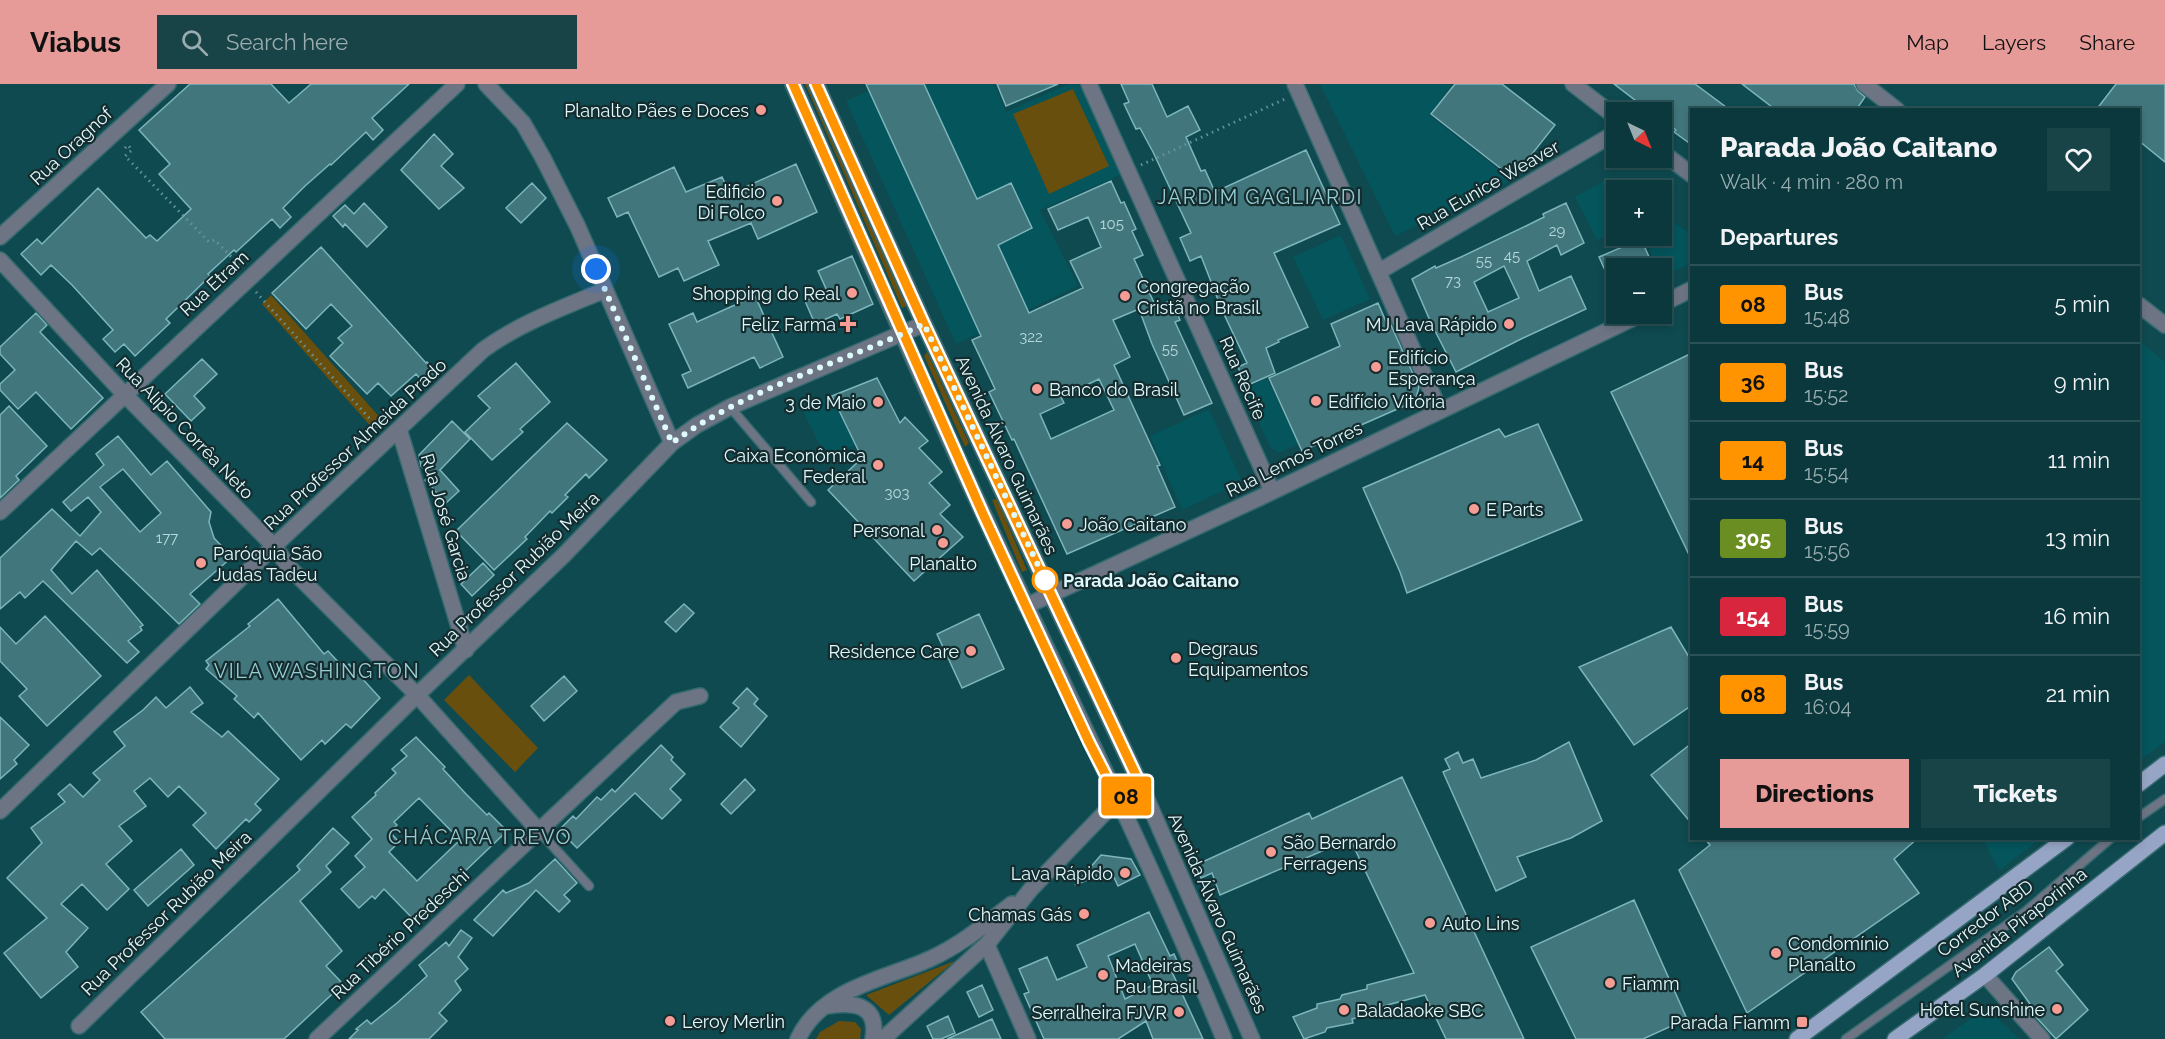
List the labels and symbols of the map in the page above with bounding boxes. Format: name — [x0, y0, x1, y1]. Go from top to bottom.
place label: Planalto Pães e Doces — [564, 100, 749, 121]
street label: Rua Oragnof — [26, 102, 117, 189]
north arrow — [1606, 102, 1672, 168]
marker: Planalto Pães e Doces — [754, 103, 768, 117]
street label: Rua Eunice Weaver — [1413, 135, 1563, 234]
place label: Edificio Di Folco — [697, 181, 765, 223]
district label: JARDIM GAGLIARDI — [1157, 185, 1363, 209]
marker: Edificio Di Folco — [770, 194, 784, 208]
house number: 105 — [1100, 215, 1124, 233]
house number: 29 — [1549, 222, 1566, 240]
street label: Rua Etram — [175, 246, 253, 320]
house number: 45 — [1504, 247, 1520, 265]
house number: 55 — [1476, 252, 1492, 270]
your location — [581, 254, 611, 284]
house number: 73 — [1445, 272, 1461, 290]
place label: Congregação Cristã no Brasil — [1137, 276, 1260, 318]
place label: Shopping do Real — [692, 283, 840, 304]
marker: Shopping do Real — [845, 286, 859, 300]
marker: Congregação Cristã no Brasil — [1118, 289, 1132, 303]
place label: Feliz Farma — [741, 314, 836, 335]
place label: MJ Lava Rápido — [1366, 314, 1497, 335]
marker: Feliz Farma — [841, 317, 855, 331]
marker: MJ Lava Rápido — [1502, 317, 1516, 331]
house number: 322 — [1019, 328, 1043, 346]
street label: Rua Recife — [1215, 333, 1271, 423]
house number: 55 — [1162, 340, 1178, 358]
place label: Edifício Esperança — [1388, 347, 1476, 389]
street label: Avenida Álvaro Guimarães — [952, 352, 1063, 558]
street label: Rua Alipio Corrêa Neto — [112, 353, 258, 503]
street label: Rua Professor Almeida Prado — [259, 354, 451, 534]
marker: Edifício Esperança — [1369, 360, 1383, 374]
place label: Banco do Brasil — [1049, 379, 1179, 400]
marker: Banco do Brasil — [1030, 382, 1044, 396]
place label: Edifício Vitória — [1328, 391, 1445, 412]
place label: 3 de Maio — [785, 392, 866, 413]
marker: Edifício Vitória — [1309, 394, 1323, 408]
marker: 3 de Maio — [871, 395, 885, 409]
street label: Rua Lemos Torres — [1223, 417, 1366, 501]
place label: Caixa Econômica Federal — [724, 445, 866, 487]
street label: Rua José Garcia — [417, 451, 475, 583]
marker: Caixa Econômica Federal — [871, 458, 885, 472]
house number: 303 — [884, 484, 910, 502]
street label: Rua Professor Rubião Meira — [425, 487, 603, 661]
place label: E Parts — [1486, 499, 1544, 520]
marker: E Parts — [1467, 502, 1481, 516]
place label: João Caitano — [1079, 514, 1187, 535]
marker: João Caitano — [1060, 517, 1074, 531]
place label: Personal — [852, 520, 925, 541]
marker: Personal — [930, 523, 944, 537]
house number: 177 — [156, 529, 178, 547]
marker: Planalto — [936, 536, 950, 550]
place label: Paróquia São Judas Tadeu — [213, 543, 322, 585]
place label: Planalto — [909, 553, 977, 574]
marker: Paróquia São Judas Tadeu — [194, 556, 208, 570]
marker: Parada João Caitano — [1032, 567, 1058, 593]
place label: Parada João Caitano — [1063, 570, 1239, 591]
place label: Degraus Equipamentos — [1188, 638, 1308, 680]
place label: Residence Care — [828, 641, 959, 662]
marker: Residence Care — [964, 644, 978, 658]
marker: Degraus Equipamentos — [1169, 651, 1183, 665]
district label: VILA WASHINGTON — [214, 659, 420, 683]
line badge: 08 — [1099, 776, 1153, 816]
street label: Avenida Álvaro Guimarães — [1164, 809, 1273, 1017]
district label: CHÁCARA TREVO — [388, 825, 572, 849]
street label: Rua Professor Rubião Meira — [77, 826, 255, 1000]
place label: São Bernardo Ferragens — [1283, 832, 1396, 874]
marker: São Bernardo Ferragens — [1264, 845, 1278, 859]
place label: Lava Rápido — [1011, 863, 1113, 884]
street label: Avenida Piraporinha — [1947, 863, 2091, 981]
street label: Rua Tibério Predeschi — [327, 865, 473, 1003]
marker: Lava Rápido — [1118, 866, 1132, 880]
street label: Corredor ABD — [1933, 875, 2037, 961]
place label: Chamas Gás — [968, 904, 1072, 925]
marker: Chamas Gás — [1077, 907, 1091, 921]
place label: Auto Lins — [1442, 913, 1520, 934]
marker: Auto Lins — [1423, 916, 1437, 930]
place label: Condomínio Planalto — [1788, 933, 1889, 975]
marker: Condomínio Planalto — [1769, 946, 1783, 960]
place label: Madeiras Pau Brasil — [1115, 955, 1197, 997]
marker: Madeiras Pau Brasil — [1096, 968, 1110, 982]
place label: Fiamm — [1622, 973, 1679, 994]
marker: Fiamm — [1603, 976, 1617, 990]
place label: Hotel Sunshine — [1920, 999, 2045, 1020]
place label: Baladaoke SBC — [1356, 1000, 1484, 1021]
place label: Serralheira FJVR — [1032, 1002, 1167, 1023]
marker: Hotel Sunshine — [2050, 1002, 2064, 1016]
marker: Baladaoke SBC — [1337, 1003, 1351, 1017]
marker: Serralheira FJVR — [1172, 1005, 1186, 1019]
place label: Leroy Merlin — [682, 1011, 785, 1032]
place label: Parada Fiamm — [1670, 1012, 1790, 1033]
marker: Leroy Merlin — [663, 1014, 677, 1028]
marker: Parada Fiamm — [1795, 1015, 1809, 1029]

